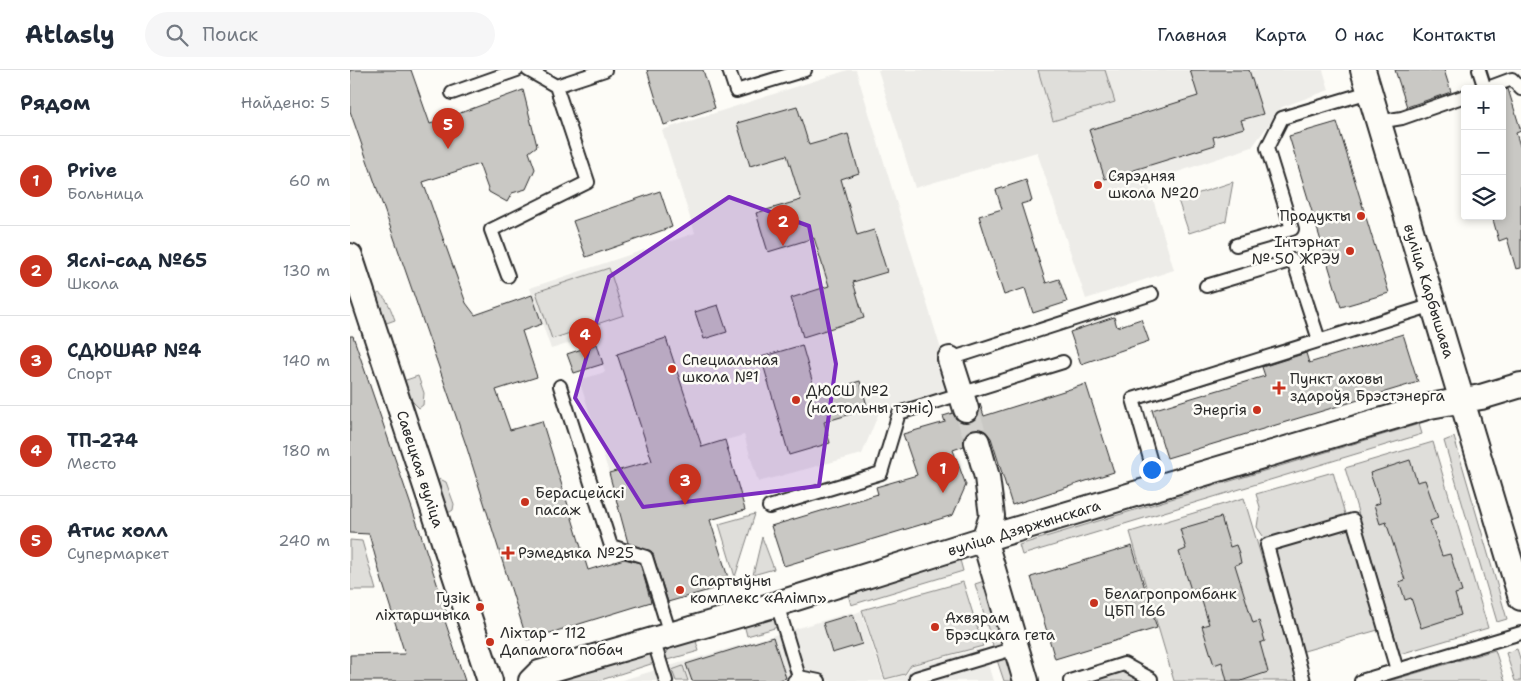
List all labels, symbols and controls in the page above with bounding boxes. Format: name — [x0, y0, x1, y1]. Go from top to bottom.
search box — [145, 12, 495, 57]
text: Atlasly — [25, 19, 115, 51]
icon: search — [163, 21, 191, 49]
text: Поиск — [203, 22, 258, 47]
text: Главная — [1157, 23, 1227, 47]
text: Карта — [1255, 23, 1307, 47]
text: О нас — [1335, 23, 1384, 47]
text: Контакты — [1412, 23, 1496, 47]
map controls — [1461, 85, 1506, 220]
button: + — [1461, 85, 1506, 130]
text: Рядом — [20, 89, 90, 117]
text: Найдено: 5 — [241, 92, 330, 113]
pin: 5 — [432, 108, 464, 149]
button: − — [1461, 130, 1506, 175]
text: Prive — [67, 158, 117, 183]
place label: Сярэдняя школа №20 — [1108, 166, 1199, 203]
text: 1 — [32, 170, 40, 191]
text: 60 m — [289, 170, 330, 191]
button: layers — [1461, 175, 1506, 220]
marker: Сярэдняя школа №20 — [1092, 179, 1104, 191]
text: Больница — [67, 183, 143, 204]
pin: 2 — [767, 205, 799, 246]
place label: Продукты — [1280, 206, 1351, 226]
marker: Продукты — [1355, 210, 1367, 222]
street label: вуліца Карбышава — [1399, 221, 1459, 361]
place label: Інтэрнат № 50 ЖРЭУ — [1252, 232, 1340, 269]
marker: Інтэрнат № 50 ЖРЭУ — [1344, 245, 1356, 257]
text: Яслі-сад №65 — [67, 248, 207, 273]
text: 2 — [30, 260, 42, 281]
text: 130 m — [283, 260, 330, 281]
text: Школа — [67, 273, 119, 294]
pin: 4 — [569, 318, 601, 359]
text: СДЮШАР №4 — [67, 338, 201, 363]
text: 3 — [30, 350, 42, 371]
text: 140 m — [283, 350, 330, 371]
place label: Специальная школа №1 — [682, 350, 778, 387]
text: Спорт — [67, 363, 112, 384]
marker: Специальная школа №1 — [666, 363, 678, 375]
place label: Пункт аховы здароўя Брэстэнерга — [1290, 369, 1445, 406]
place label: ДЮСШ №2 (настольны тэніс) — [806, 381, 933, 418]
marker: Пункт аховы здароўя Брэстэнерга — [1272, 381, 1286, 395]
marker: ДЮСШ №2 (настольны тэніс) — [790, 394, 802, 406]
place label: Энергія — [1193, 400, 1247, 420]
marker: Энергія — [1251, 404, 1263, 416]
street label: Савецкая вуліца — [392, 408, 449, 531]
text: ТП-274 — [67, 428, 138, 453]
text: 4 — [30, 440, 42, 461]
text: 180 m — [282, 440, 330, 461]
pin: 1 — [927, 452, 959, 493]
text: Место — [67, 453, 117, 474]
your location — [1139, 457, 1165, 483]
pin: 3 — [669, 464, 701, 505]
place label: Берасцейскі пасаж — [535, 483, 625, 520]
street label: вуліца Дзяржынскага — [945, 495, 1103, 561]
marker: Берасцейскі пасаж — [519, 496, 531, 508]
text: Атис холл — [67, 518, 168, 543]
text: 5 — [31, 530, 41, 551]
text: 240 m — [278, 530, 330, 551]
text: Супермаркет — [67, 543, 169, 564]
place label: Рэмедыка №25 — [518, 543, 634, 563]
marker: Рэмедыка №25 — [502, 547, 514, 559]
place label: Спартыўны комплекс «Алімп» — [690, 571, 826, 608]
marker: Спартыўны комплекс «Алімп» — [674, 584, 686, 596]
place label: Белагропромбанк ЦБП 166 — [1104, 584, 1237, 621]
place label: Гузік ліхтаршчыка — [375, 588, 471, 625]
marker: Белагропромбанк ЦБП 166 — [1088, 597, 1100, 609]
marker: Гузік ліхтаршчыка — [474, 601, 486, 613]
place label: Ахвярам Брэсцкага гета — [945, 608, 1056, 645]
marker: Ахвярам Брэсцкага гета — [929, 621, 941, 633]
place label: Ліхтар - 112 Дапамога побач — [500, 623, 623, 660]
marker: Ліхтар - 112 Дапамога побач — [484, 636, 496, 648]

